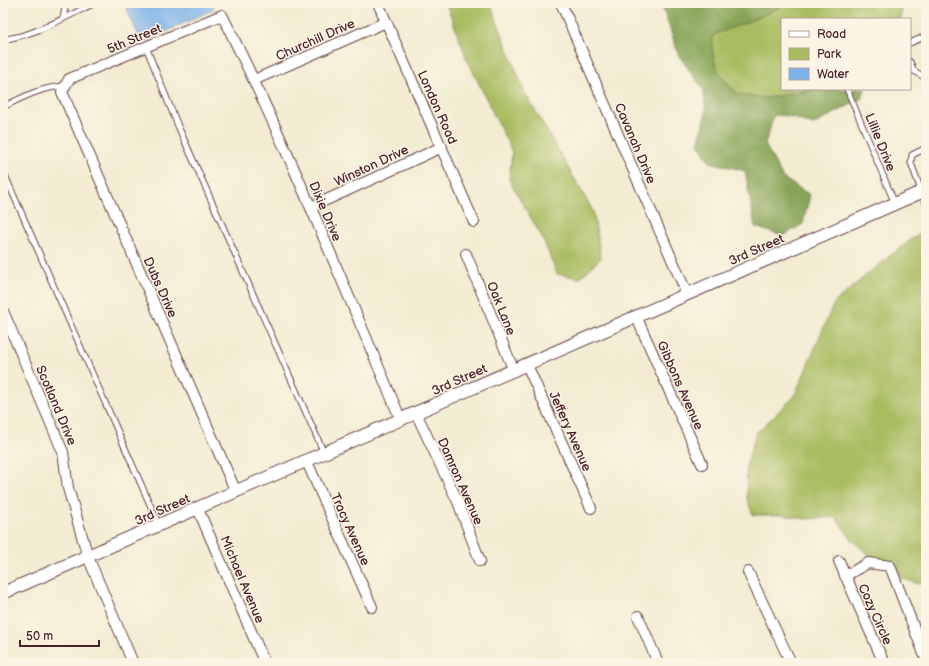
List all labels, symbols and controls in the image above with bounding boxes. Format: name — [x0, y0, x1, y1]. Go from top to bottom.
street label: Churchill Drive — [273, 15, 358, 65]
legend — [781, 18, 911, 90]
street label: 5th Street — [105, 20, 164, 58]
text: Road — [817, 27, 846, 42]
text: Park — [817, 47, 841, 62]
text: Water — [817, 67, 849, 82]
street label: London Road — [414, 68, 460, 147]
street label: Cavanah Drive — [611, 101, 659, 186]
street label: Lillie Drive — [861, 111, 899, 174]
street label: Winston Drive — [332, 142, 412, 190]
street label: Dixie Drive — [305, 179, 345, 244]
street label: 3rd Street — [726, 231, 787, 269]
street label: Dubs Drive — [140, 255, 181, 320]
street label: Oak Lane — [483, 279, 519, 338]
street label: Gibbons Avenue — [653, 338, 707, 433]
street label: 3rd Street — [429, 361, 490, 399]
street label: Scotland Drive — [32, 363, 80, 448]
street label: Jeffery Avenue — [545, 389, 595, 474]
street label: Damron Avenue — [434, 435, 487, 528]
street label: 3rd Street — [132, 491, 193, 529]
street label: Tracy Avenue — [327, 491, 373, 569]
street label: Michael Avenue — [216, 533, 268, 626]
street label: Cozy Circle — [854, 581, 896, 648]
scale bar — [20, 622, 99, 648]
text: 50 m — [26, 629, 53, 644]

